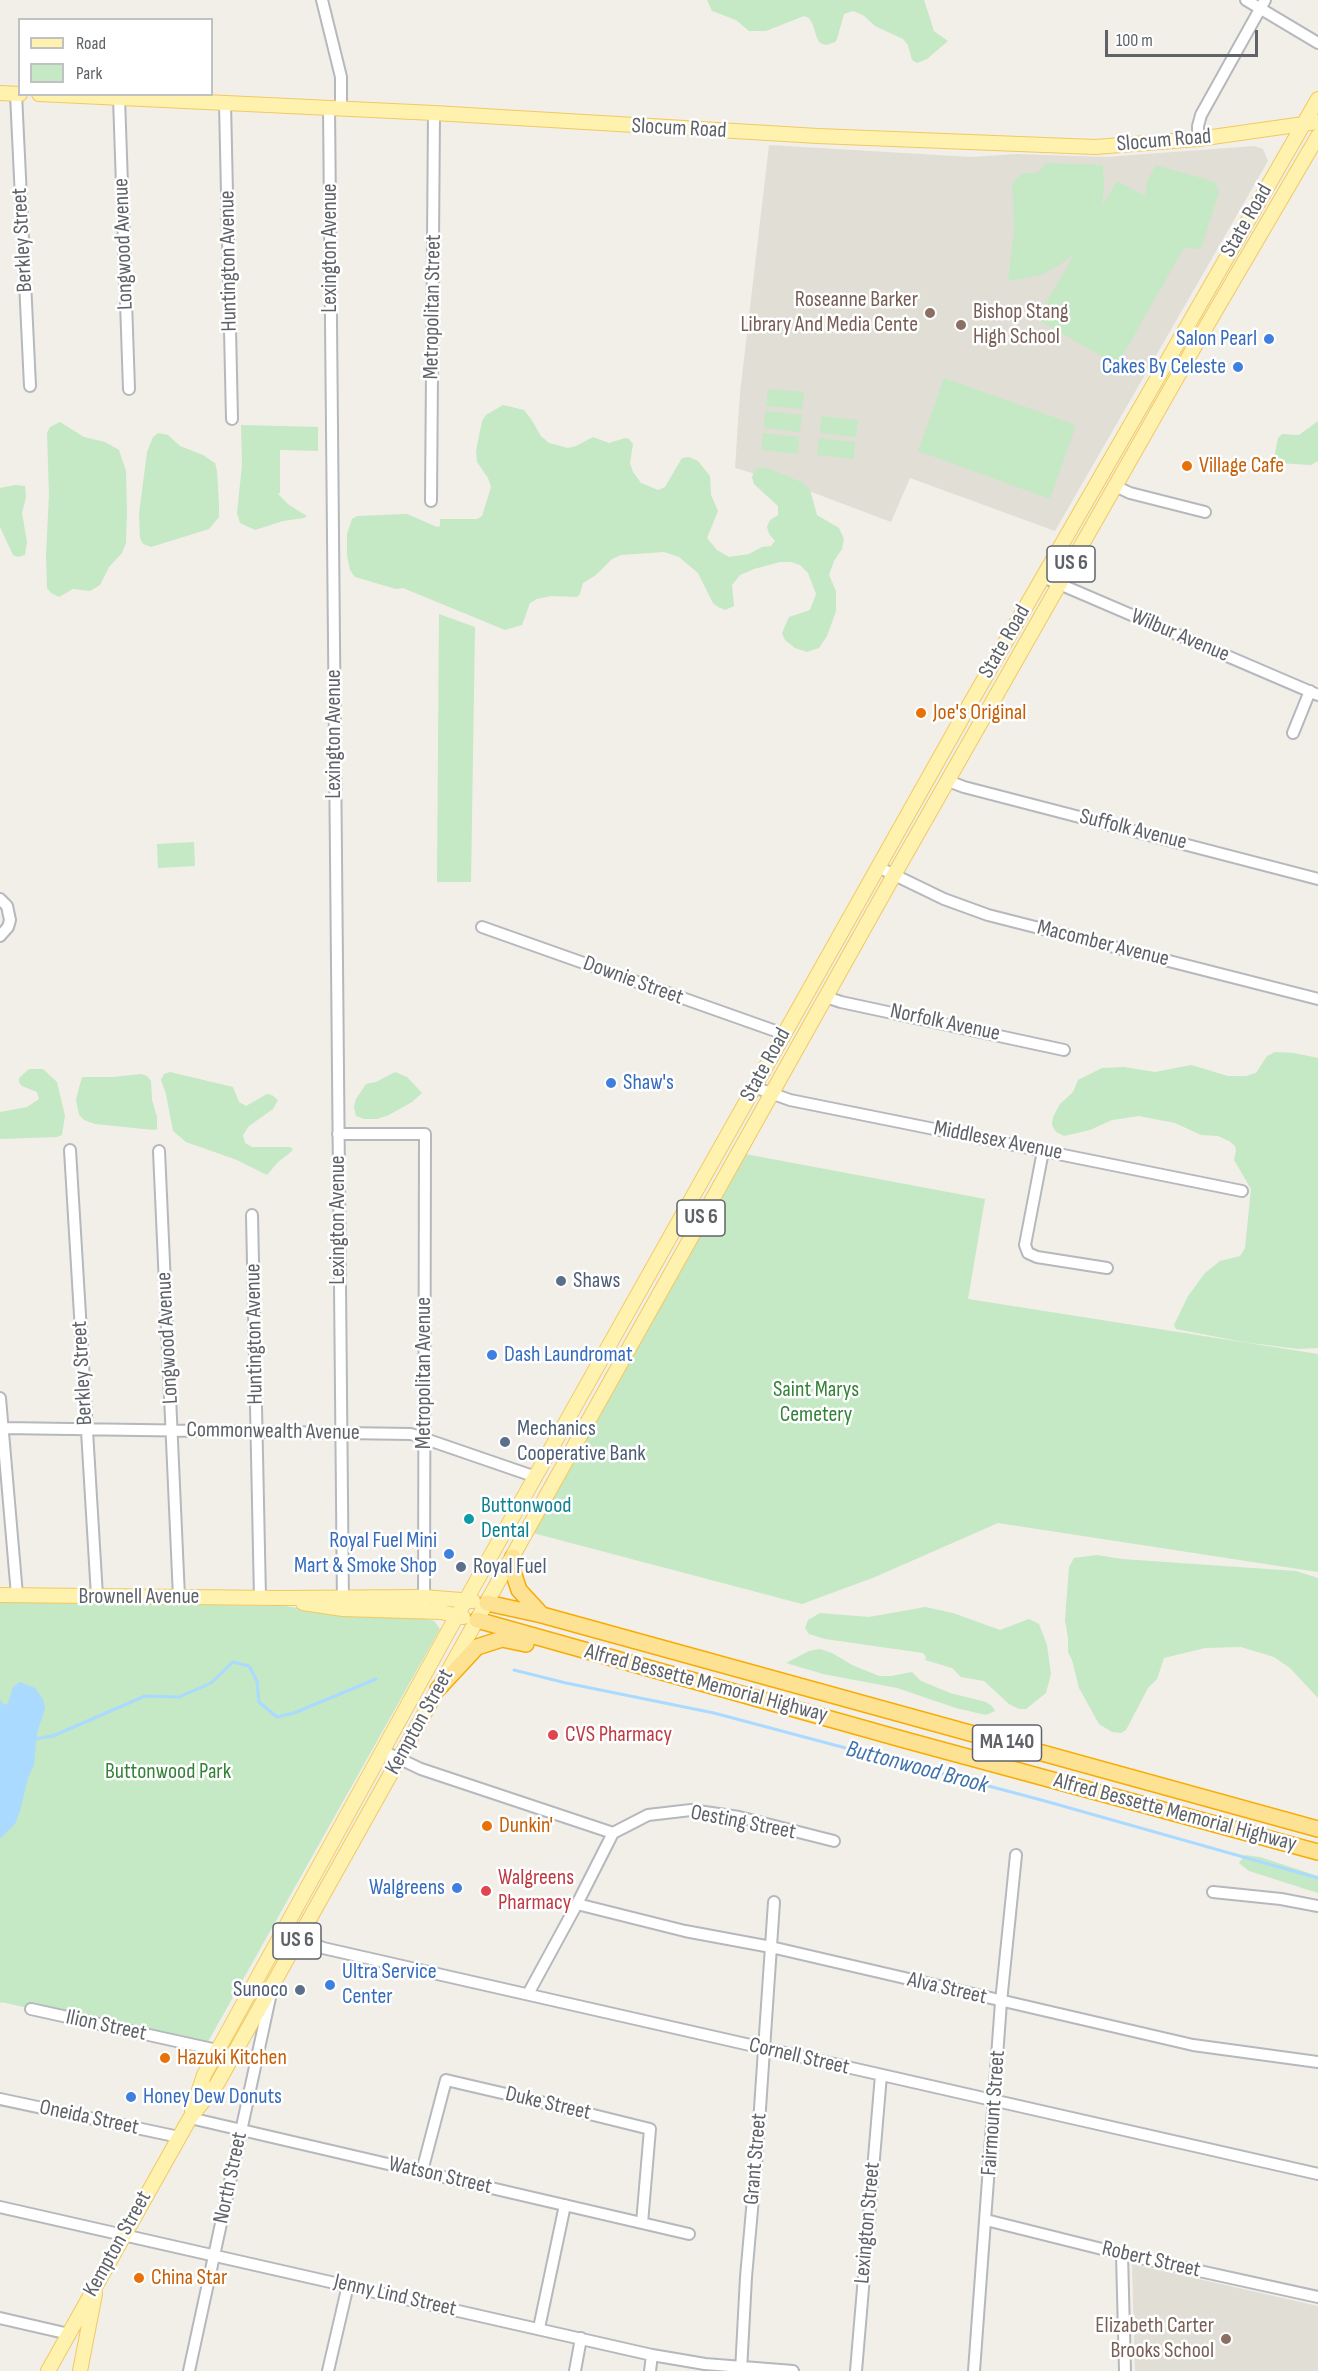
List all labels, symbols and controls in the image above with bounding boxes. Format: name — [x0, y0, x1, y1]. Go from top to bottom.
legend — [18, 18, 213, 96]
scale bar — [1108, 18, 1261, 56]
text: 100 m — [1116, 30, 1153, 51]
text: Road — [76, 33, 106, 54]
text: Park — [76, 63, 102, 84]
street label: Slocum Road — [631, 113, 727, 145]
street label: Slocum Road — [1116, 124, 1212, 158]
street label: Longwood Avenue — [109, 178, 139, 310]
street label: State Road — [1216, 180, 1278, 262]
street label: Lexington Avenue — [317, 183, 343, 313]
street label: Berkley Street — [7, 187, 39, 293]
street label: Huntington Avenue — [215, 190, 243, 332]
street label: Metropolitan Street — [419, 234, 447, 380]
place label: Roseanne Barker Library And Media Cente — [740, 287, 918, 338]
place label: Bishop Stang High School — [973, 299, 1069, 350]
marker: Roseanne Barker Library And Media Cente — [923, 306, 937, 320]
marker: Bishop Stang High School — [954, 318, 968, 332]
place label: Salon Pearl — [1176, 326, 1257, 352]
marker: Salon Pearl — [1262, 332, 1276, 346]
place label: Cakes By Celeste — [1102, 354, 1226, 380]
marker: Cakes By Celeste — [1231, 360, 1245, 374]
place label: Village Cafe — [1199, 453, 1284, 479]
marker: Village Cafe — [1180, 459, 1194, 473]
road number: US 6 — [1047, 546, 1095, 582]
street label: State Road — [974, 601, 1036, 683]
street label: Wilbur Avenue — [1127, 603, 1233, 669]
street label: Lexington Avenue — [321, 669, 347, 799]
place label: Joe's Original — [933, 700, 1026, 726]
marker: Joe's Original — [914, 706, 928, 720]
street label: Suffolk Avenue — [1077, 804, 1189, 856]
street label: Macomber Avenue — [1034, 915, 1172, 973]
street label: Downie Street — [579, 951, 687, 1011]
street label: Norfolk Avenue — [888, 998, 1002, 1048]
street label: State Road — [735, 1024, 797, 1106]
place label: Shaw's — [623, 1070, 674, 1096]
marker: Shaw's — [604, 1076, 618, 1090]
street label: Middlesex Avenue — [931, 1116, 1065, 1166]
street label: Lexington Avenue — [325, 1155, 351, 1285]
road number: US 6 — [677, 1200, 725, 1236]
street label: Huntington Avenue — [241, 1263, 269, 1405]
place label: Shaws — [573, 1268, 620, 1294]
street label: Longwood Avenue — [151, 1271, 185, 1405]
marker: Shaws — [554, 1274, 568, 1288]
street label: Metropolitan Avenue — [411, 1297, 437, 1449]
street label: Berkley Street — [67, 1320, 99, 1426]
place label: Dash Laundromat — [504, 1342, 633, 1368]
marker: Dash Laundromat — [485, 1348, 499, 1362]
park label: Saint Marys Cemetery — [773, 1377, 859, 1428]
place label: Mechanics Cooperative Bank — [517, 1416, 646, 1468]
street label: Commonwealth Avenue — [186, 1417, 360, 1447]
marker: Mechanics Cooperative Bank — [498, 1435, 512, 1449]
place label: Buttonwood Dental — [481, 1493, 571, 1544]
marker: Buttonwood Dental — [462, 1512, 476, 1526]
place label: Royal Fuel Mini Mart & Smoke Shop — [294, 1528, 437, 1580]
marker: Royal Fuel Mini Mart & Smoke Shop — [442, 1547, 456, 1561]
place label: Royal Fuel — [473, 1554, 547, 1580]
marker: Royal Fuel — [454, 1560, 468, 1574]
street label: Brownell Avenue — [79, 1584, 199, 1610]
street label: Alfred Bessette Memorial Highway — [582, 1639, 830, 1729]
street label: Kempton Street — [380, 1665, 460, 1779]
place label: CVS Pharmacy — [565, 1722, 672, 1748]
road number: MA 140 — [972, 1725, 1042, 1761]
marker: CVS Pharmacy — [546, 1728, 560, 1742]
water label: Buttonwood Brook — [843, 1735, 991, 1801]
park label: Buttonwood Park — [105, 1759, 231, 1785]
street label: Alfred Bessette Memorial Highway — [1051, 1768, 1299, 1858]
street label: Oesting Street — [688, 1800, 798, 1846]
place label: Dunkin' — [499, 1813, 553, 1839]
marker: Dunkin' — [480, 1819, 494, 1833]
place label: Walgreens Pharmacy — [498, 1865, 574, 1916]
place label: Walgreens — [369, 1875, 445, 1901]
marker: Walgreens — [450, 1881, 464, 1895]
marker: Walgreens Pharmacy — [479, 1884, 493, 1898]
road number: US 6 — [273, 1923, 321, 1959]
place label: Ultra Service Center — [342, 1959, 437, 2011]
street label: Alva Street — [905, 1967, 989, 2011]
place label: Sunoco — [233, 1977, 288, 2003]
marker: Ultra Service Center — [323, 1978, 337, 1992]
marker: Sunoco — [293, 1983, 307, 1997]
street label: Ilion Street — [63, 2005, 149, 2047]
street label: Cornell Street — [746, 2033, 852, 2081]
place label: Hazuki Kitchen — [177, 2045, 287, 2071]
street label: Fairmount Street — [976, 2049, 1012, 2177]
marker: Hazuki Kitchen — [158, 2051, 172, 2065]
street label: Duke Street — [503, 2081, 593, 2127]
place label: Honey Dew Donuts — [143, 2084, 282, 2110]
marker: Honey Dew Donuts — [124, 2090, 138, 2104]
street label: Oneida Street — [37, 2095, 141, 2141]
street label: Grant Street — [739, 2112, 773, 2206]
street label: North Street — [208, 2130, 254, 2226]
street label: Watson Street — [386, 2151, 494, 2201]
street label: Lexington Street — [850, 2161, 886, 2285]
street label: Kempton Street — [78, 2187, 158, 2301]
street label: Robert Street — [1099, 2236, 1203, 2284]
place label: China Star — [151, 2265, 227, 2291]
street label: Jenny Lind Street — [331, 2269, 459, 2323]
marker: China Star — [132, 2271, 146, 2285]
place label: Elizabeth Carter Brooks School — [1095, 2313, 1214, 2364]
marker: Elizabeth Carter Brooks School — [1219, 2332, 1233, 2346]

